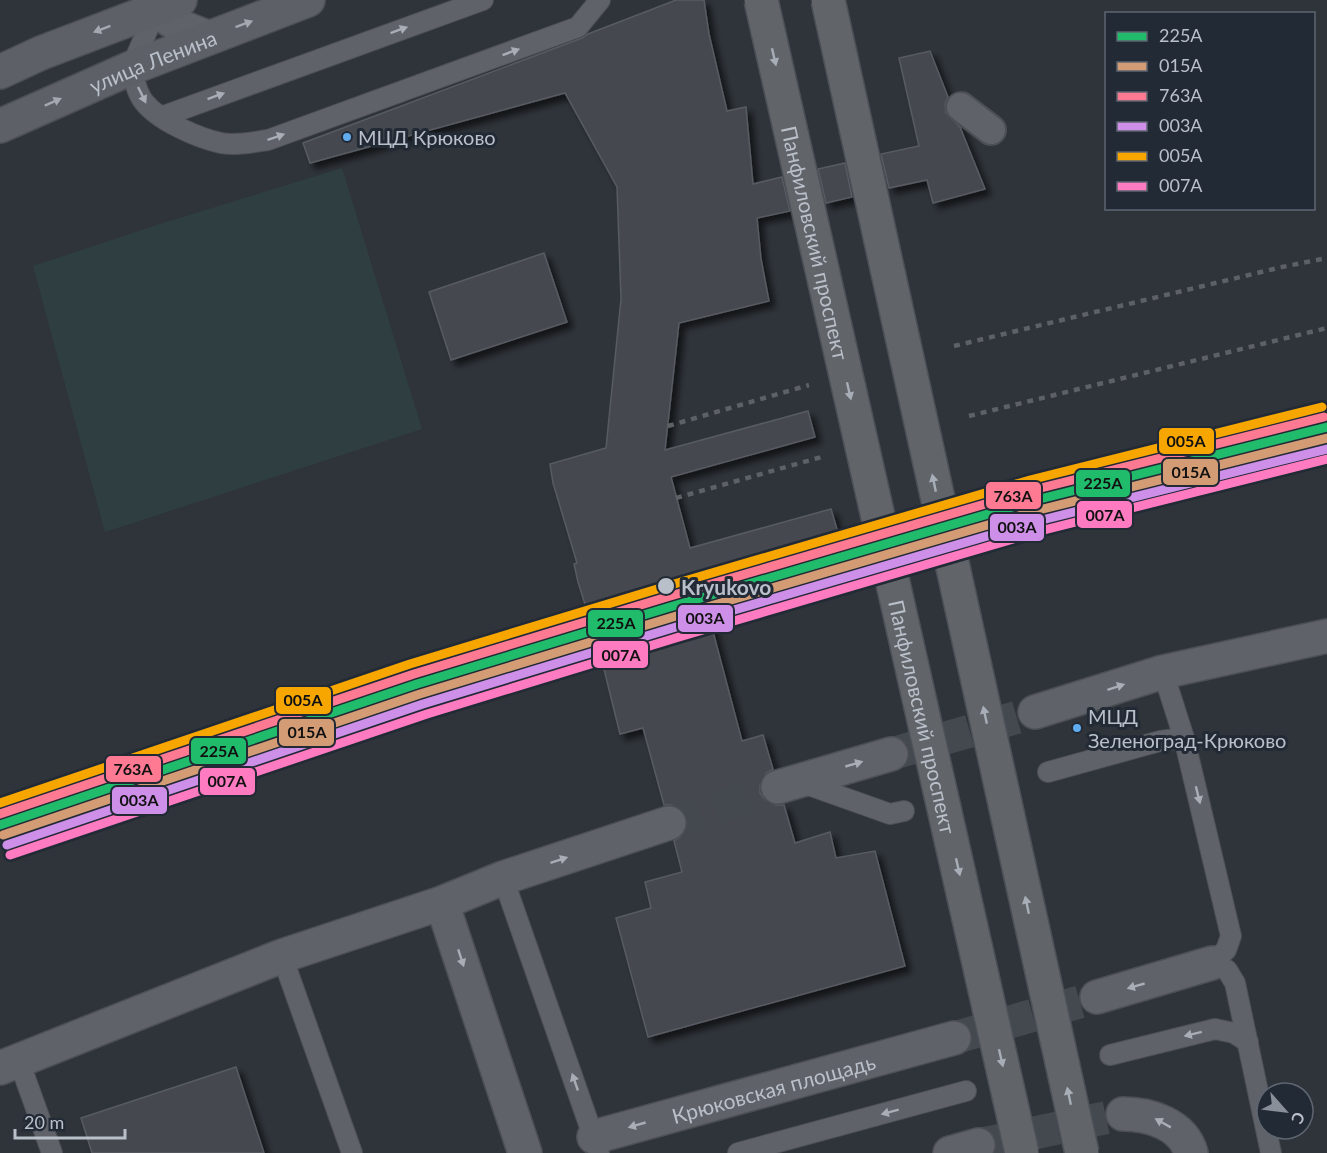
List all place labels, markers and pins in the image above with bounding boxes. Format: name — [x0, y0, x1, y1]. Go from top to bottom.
place label: МЦД Крюково — [358, 125, 496, 149]
marker: МЦД Крюково — [341, 131, 353, 143]
place label: Kryukovo — [681, 574, 771, 599]
marker: Kryukovo — [656, 576, 676, 596]
place label: МЦД Зеленоград-Крюково — [1088, 704, 1286, 752]
marker: МЦД Зеленоград-Крюково — [1071, 722, 1083, 734]

